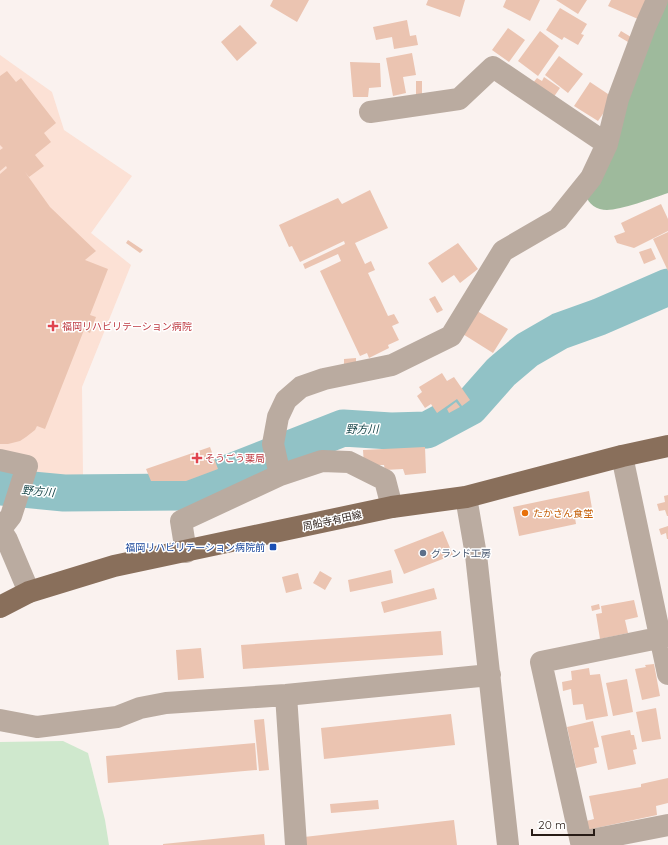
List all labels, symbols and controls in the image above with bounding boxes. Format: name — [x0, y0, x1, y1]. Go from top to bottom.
marker: 福岡リハビリテーション病院 — [47, 320, 59, 332]
place label: 福岡リハビリテーション病院 — [62, 320, 192, 333]
water label: 野方川 — [346, 422, 379, 436]
place label: そうごう薬局 — [205, 452, 265, 465]
marker: そうごう薬局 — [192, 453, 202, 463]
water label: 野方川 — [21, 483, 56, 499]
place label: たかさん食堂 — [533, 507, 593, 520]
street label: 周船寺有田線 — [301, 508, 363, 533]
marker: たかさん食堂 — [520, 508, 530, 518]
place label: 福岡リハビリテーション病院前 — [125, 541, 265, 554]
marker: 福岡リハビリテーション病院前 — [268, 542, 278, 552]
place label: グランド工房 — [431, 547, 491, 560]
marker: グランド工房 — [418, 548, 428, 558]
scale bar — [532, 811, 594, 837]
text: 20 m — [538, 817, 566, 832]

